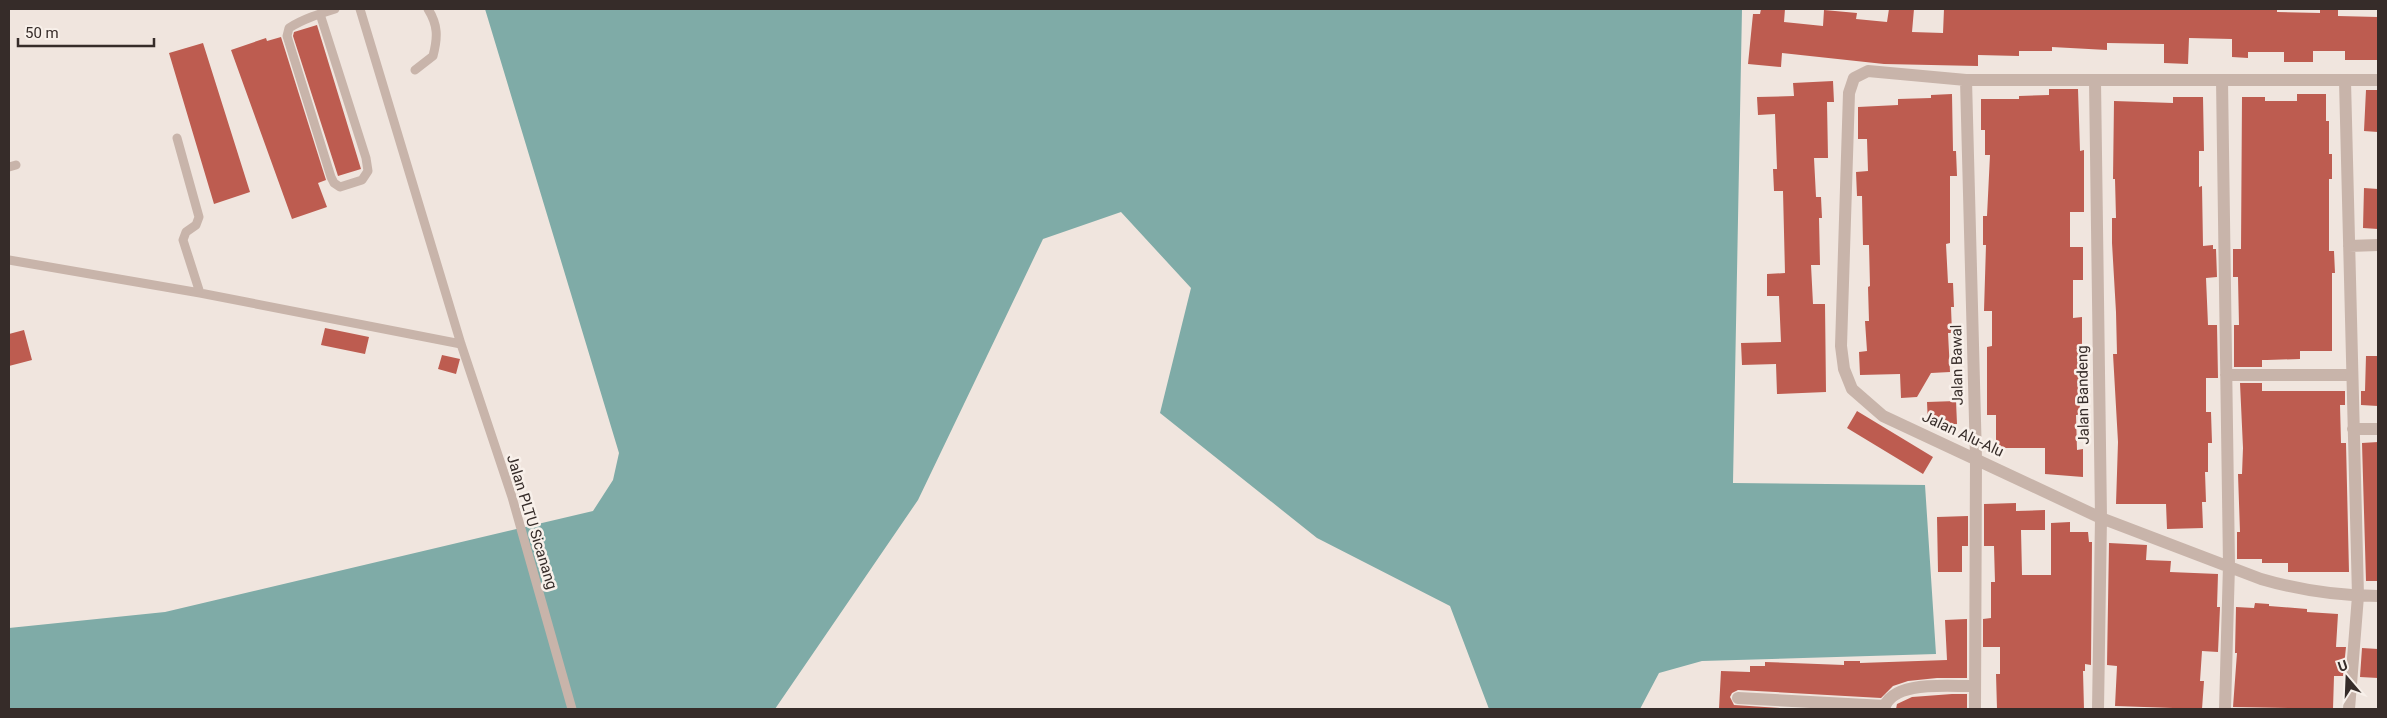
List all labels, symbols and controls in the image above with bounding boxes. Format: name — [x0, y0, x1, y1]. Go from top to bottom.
scale bar — [18, 15, 154, 47]
text: 50 m — [25, 24, 59, 42]
street label: Jalan Bawal — [1947, 324, 1967, 406]
street label: Jalan Bandeng — [2073, 345, 2093, 445]
street label: Jalan Alu-Alu — [1919, 407, 2007, 461]
street label: Jalan PLTU Sicanang — [503, 452, 561, 592]
north arrow — [2322, 653, 2372, 703]
text: U — [2336, 657, 2350, 675]

